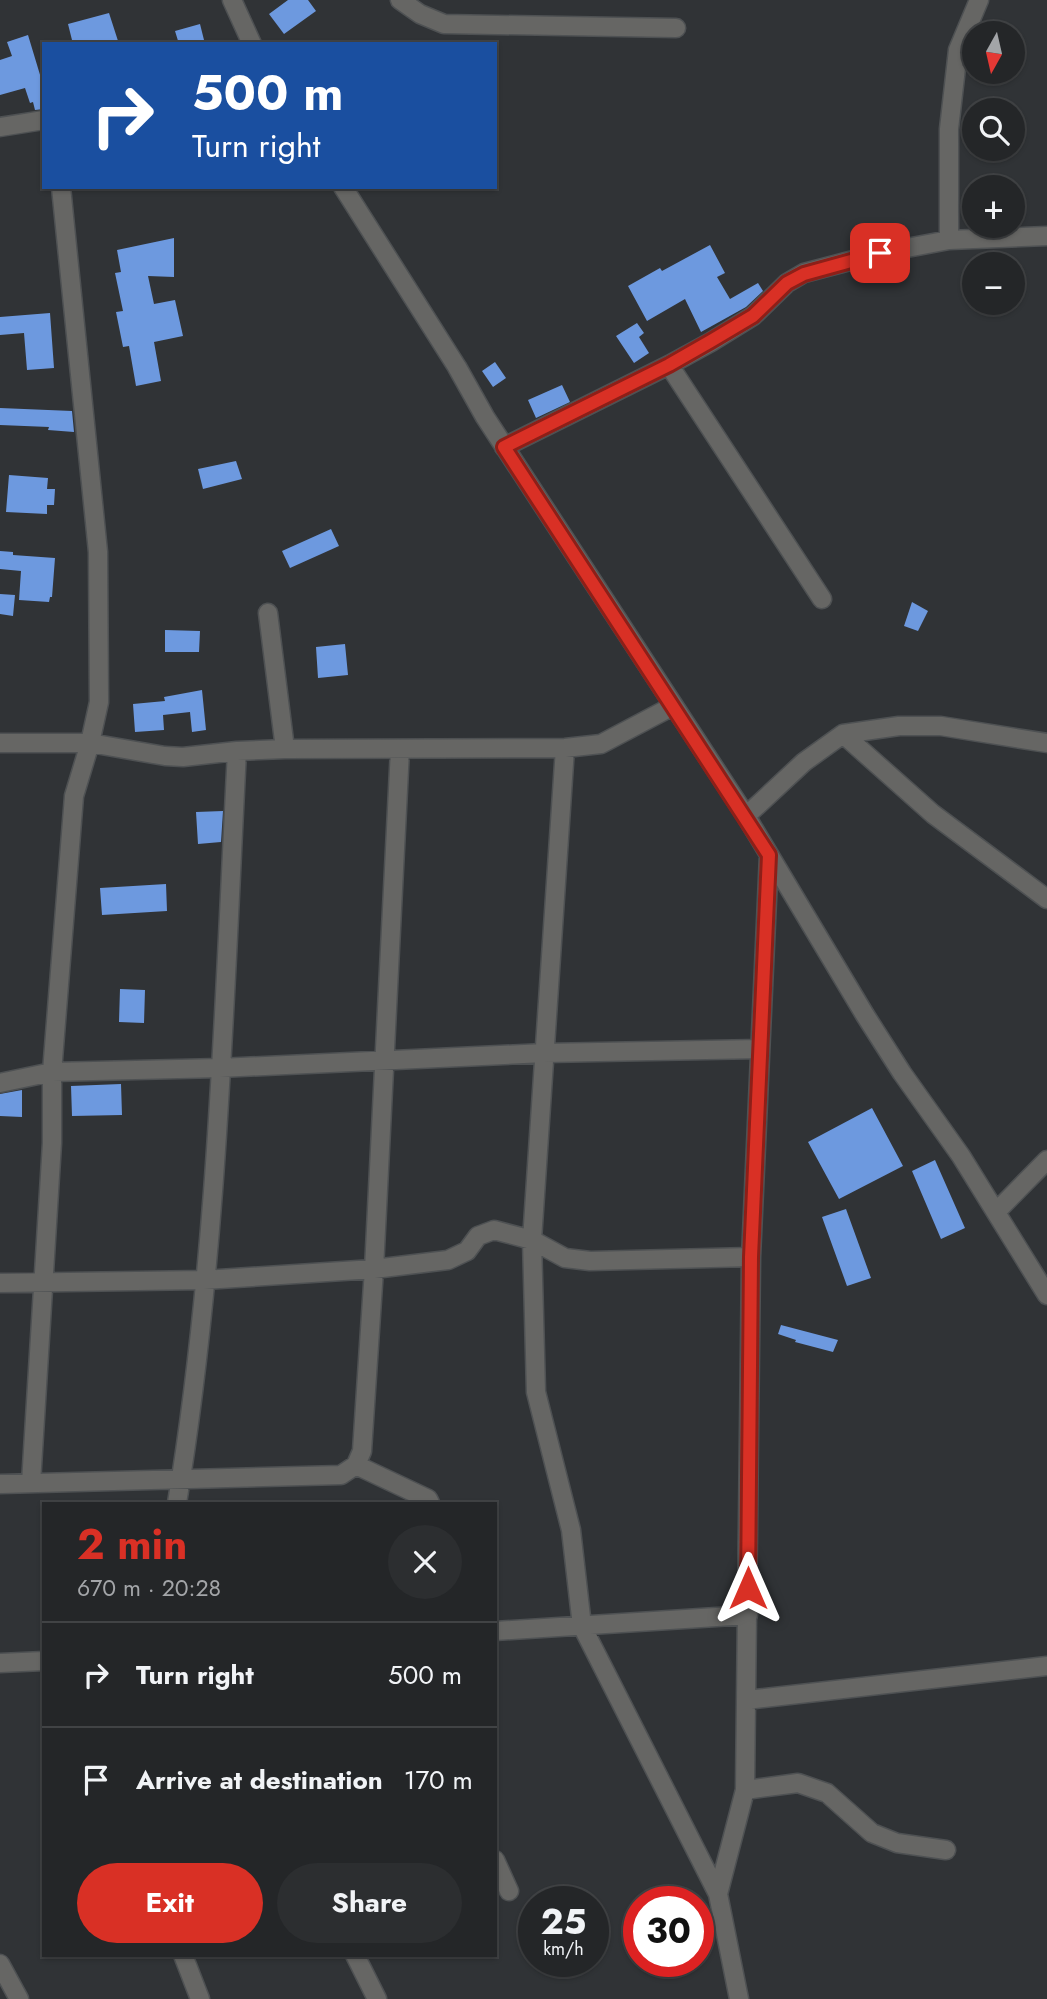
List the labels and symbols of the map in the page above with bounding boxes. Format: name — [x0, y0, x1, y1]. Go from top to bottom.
north arrow — [962, 21, 1026, 84]
pin — [850, 223, 910, 283]
position arrow — [711, 1551, 785, 1625]
speed limit sign: 30 — [623, 1886, 714, 1977]

